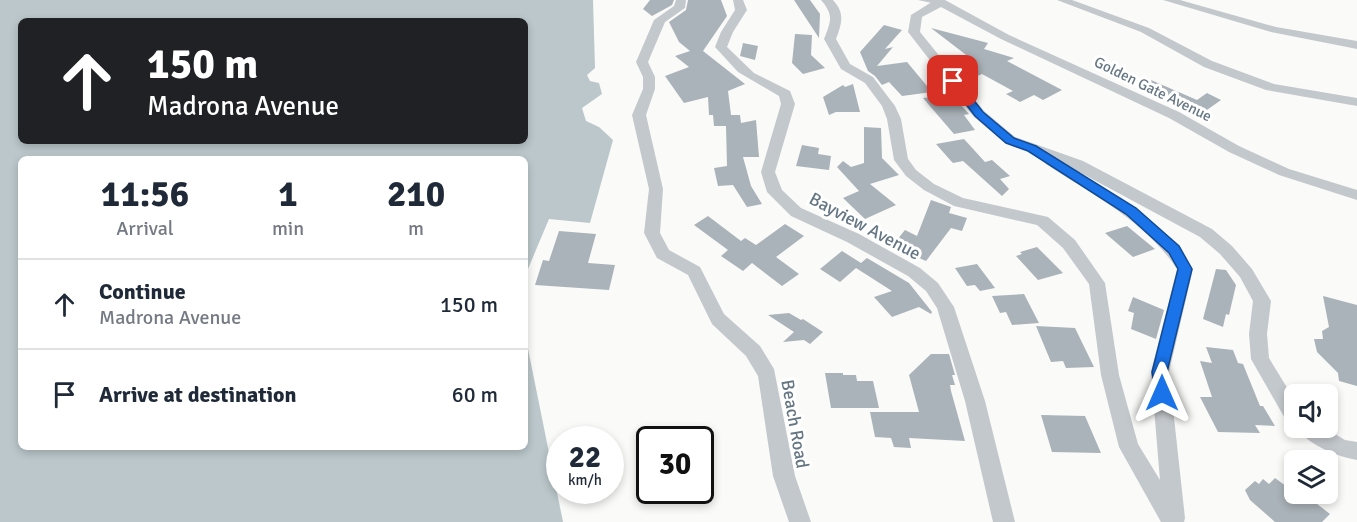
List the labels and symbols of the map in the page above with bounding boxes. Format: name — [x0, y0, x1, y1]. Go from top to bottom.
street label: Golden Gate Avenue — [1091, 53, 1215, 125]
pin — [927, 55, 978, 106]
street label: Bayview Avenue — [805, 187, 925, 265]
position arrow — [1130, 361, 1194, 425]
street label: Beach Road — [776, 378, 814, 470]
speed limit sign: 30 — [636, 426, 714, 504]

